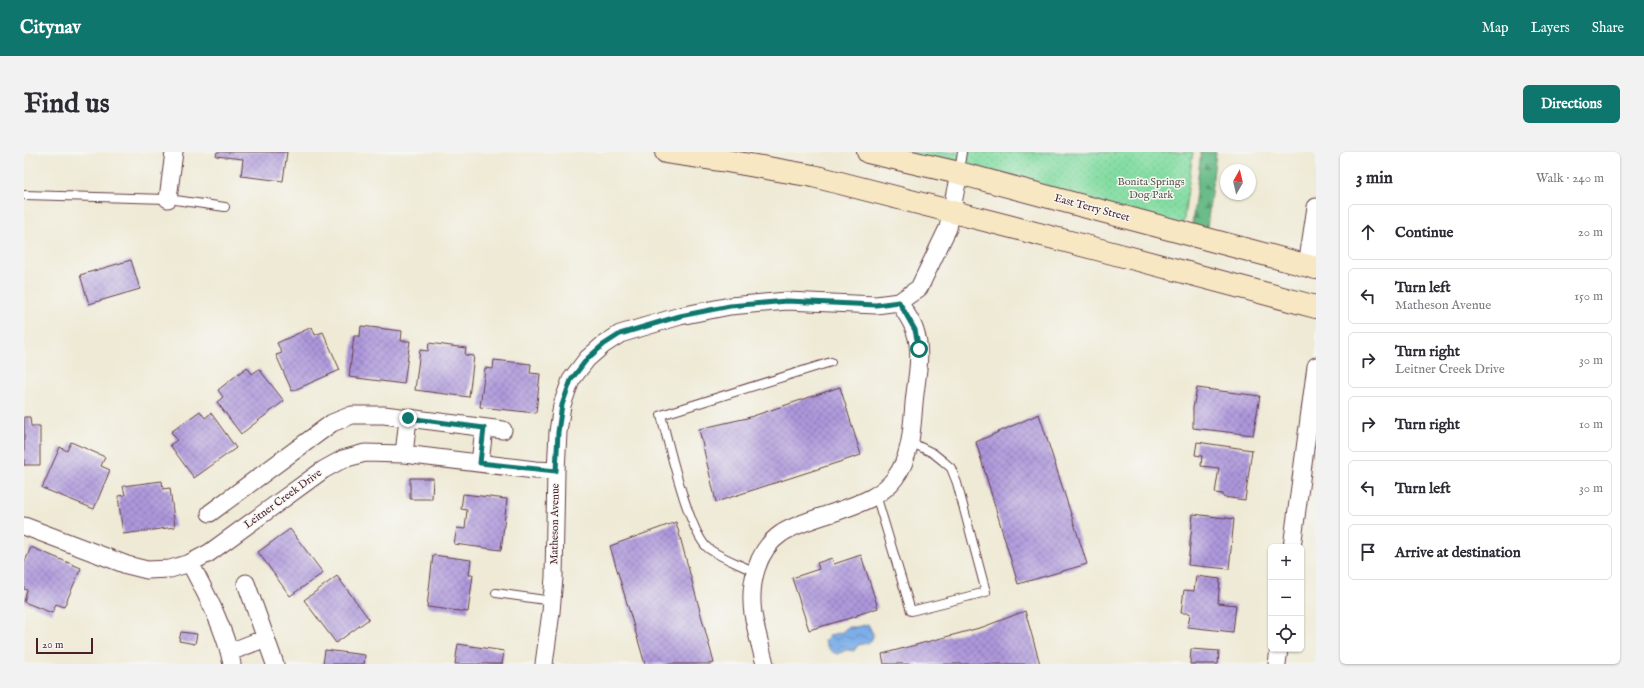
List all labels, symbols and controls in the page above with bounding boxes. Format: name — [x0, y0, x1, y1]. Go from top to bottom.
text: Citynav — [20, 16, 81, 40]
text: Map — [1482, 19, 1509, 37]
text: Layers — [1531, 19, 1570, 37]
text: Share — [1592, 19, 1624, 37]
button: Directions — [1523, 85, 1620, 123]
text: Find us — [24, 87, 110, 122]
north arrow — [1220, 164, 1256, 200]
text: 3 min — [1356, 168, 1393, 189]
text: Walk · 240 m — [1536, 170, 1604, 187]
park label: Bonita Springs Dog Park — [1117, 175, 1185, 202]
street label: East Terry Street — [1053, 191, 1132, 225]
icon: ahead — [1357, 221, 1379, 243]
text: Continue — [1395, 223, 1453, 242]
text: 20 m — [1578, 224, 1603, 241]
text: Turn left — [1395, 278, 1451, 297]
icon: left — [1357, 285, 1379, 307]
text: 150 m — [1574, 288, 1603, 305]
text: Matheson Avenue — [1395, 297, 1491, 314]
route start — [910, 340, 928, 358]
text: Turn right — [1395, 342, 1460, 361]
icon: right — [1357, 349, 1379, 371]
text: 30 m — [1579, 352, 1603, 369]
text: Leitner Creek Drive — [1395, 361, 1505, 378]
route end — [399, 409, 417, 427]
icon: right — [1357, 413, 1379, 435]
text: Turn right — [1395, 415, 1460, 434]
text: 10 m — [1579, 416, 1603, 433]
street label: Leitner Creek Drive — [241, 466, 325, 532]
icon: left — [1357, 477, 1379, 499]
text: Turn left — [1395, 479, 1451, 498]
text: 30 m — [1579, 480, 1603, 497]
street label: Matheson Avenue — [547, 483, 563, 565]
icon: arrive — [1357, 541, 1379, 563]
text: Arrive at destination — [1395, 543, 1521, 562]
map controls — [1268, 544, 1304, 652]
button: + — [1268, 544, 1304, 580]
button: − — [1268, 580, 1304, 616]
button: locate — [1268, 616, 1304, 652]
scale bar — [36, 636, 93, 655]
text: 20 m — [42, 638, 63, 652]

